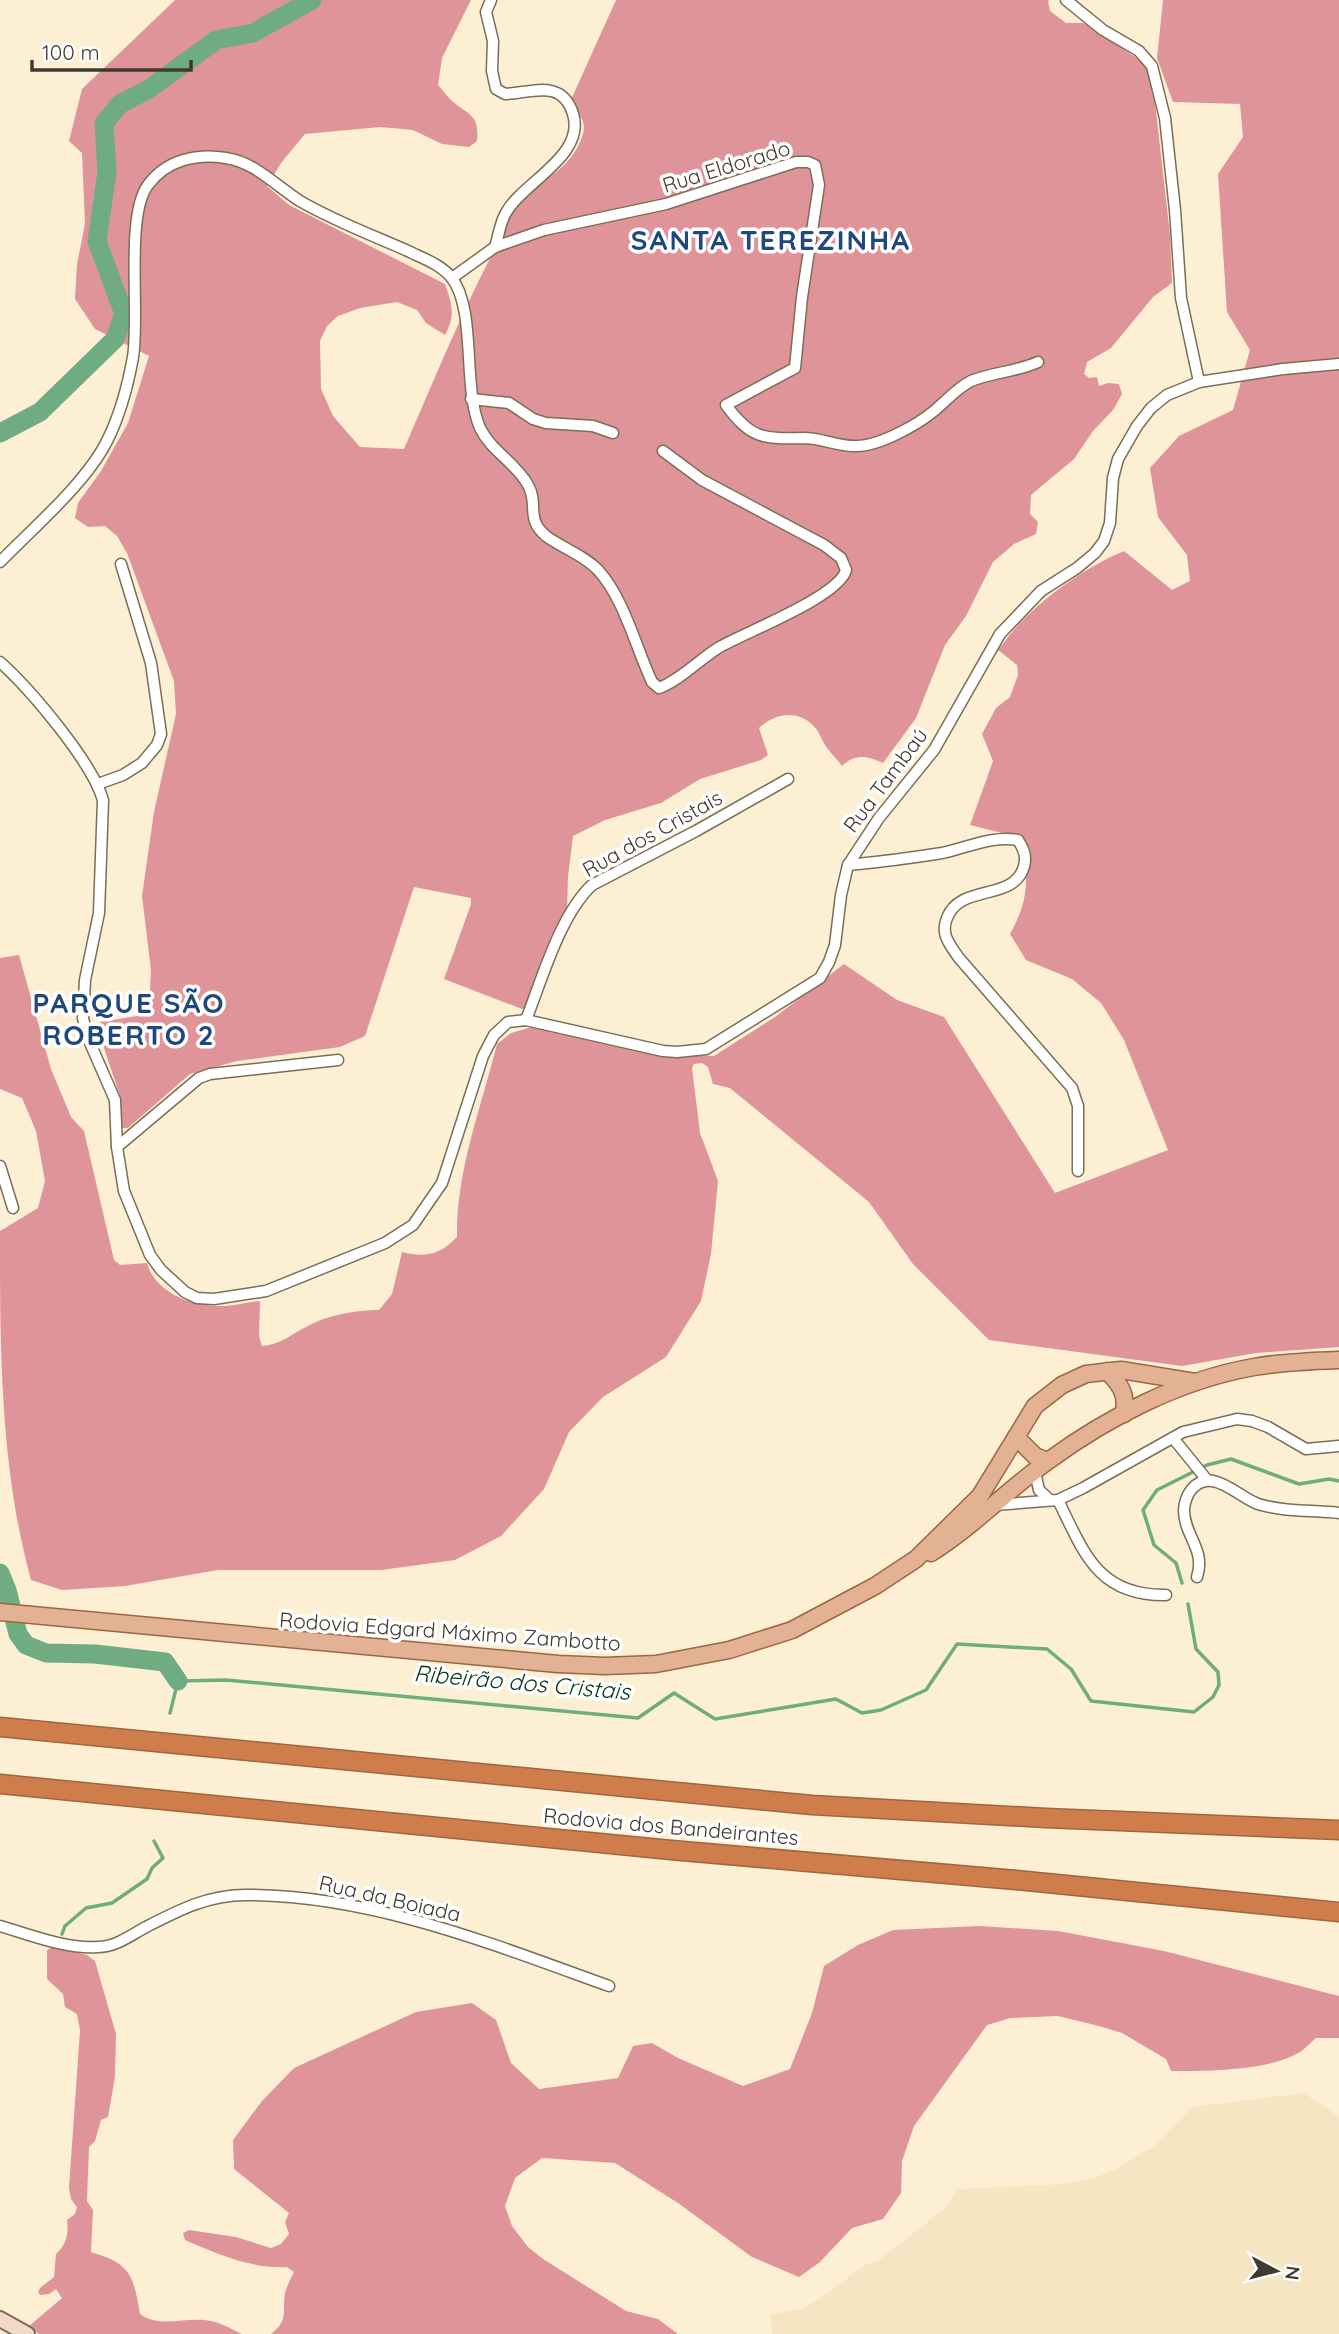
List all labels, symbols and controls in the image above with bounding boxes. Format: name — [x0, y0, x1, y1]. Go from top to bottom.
scale bar — [32, 28, 191, 72]
text: 100 m — [42, 39, 100, 65]
street label: Rua Eldorado — [659, 134, 793, 198]
district label: SANTA TEREZINHA — [631, 222, 911, 257]
street label: Rua Tambaú — [837, 723, 933, 837]
street label: Rua dos Cristais — [578, 784, 726, 882]
district label: PARQUE SÃO ROBERTO 2 — [32, 985, 226, 1052]
street label: Rodovia Edgard Máximo Zambotto — [278, 1606, 622, 1656]
water label: Ribeirão dos Cristais — [413, 1658, 633, 1706]
street label: Rodovia dos Bandeirantes — [542, 1802, 800, 1850]
street label: Rua da Boiada — [317, 1869, 463, 1927]
north arrow — [1241, 2236, 1311, 2306]
text: N — [1280, 2265, 1306, 2281]

